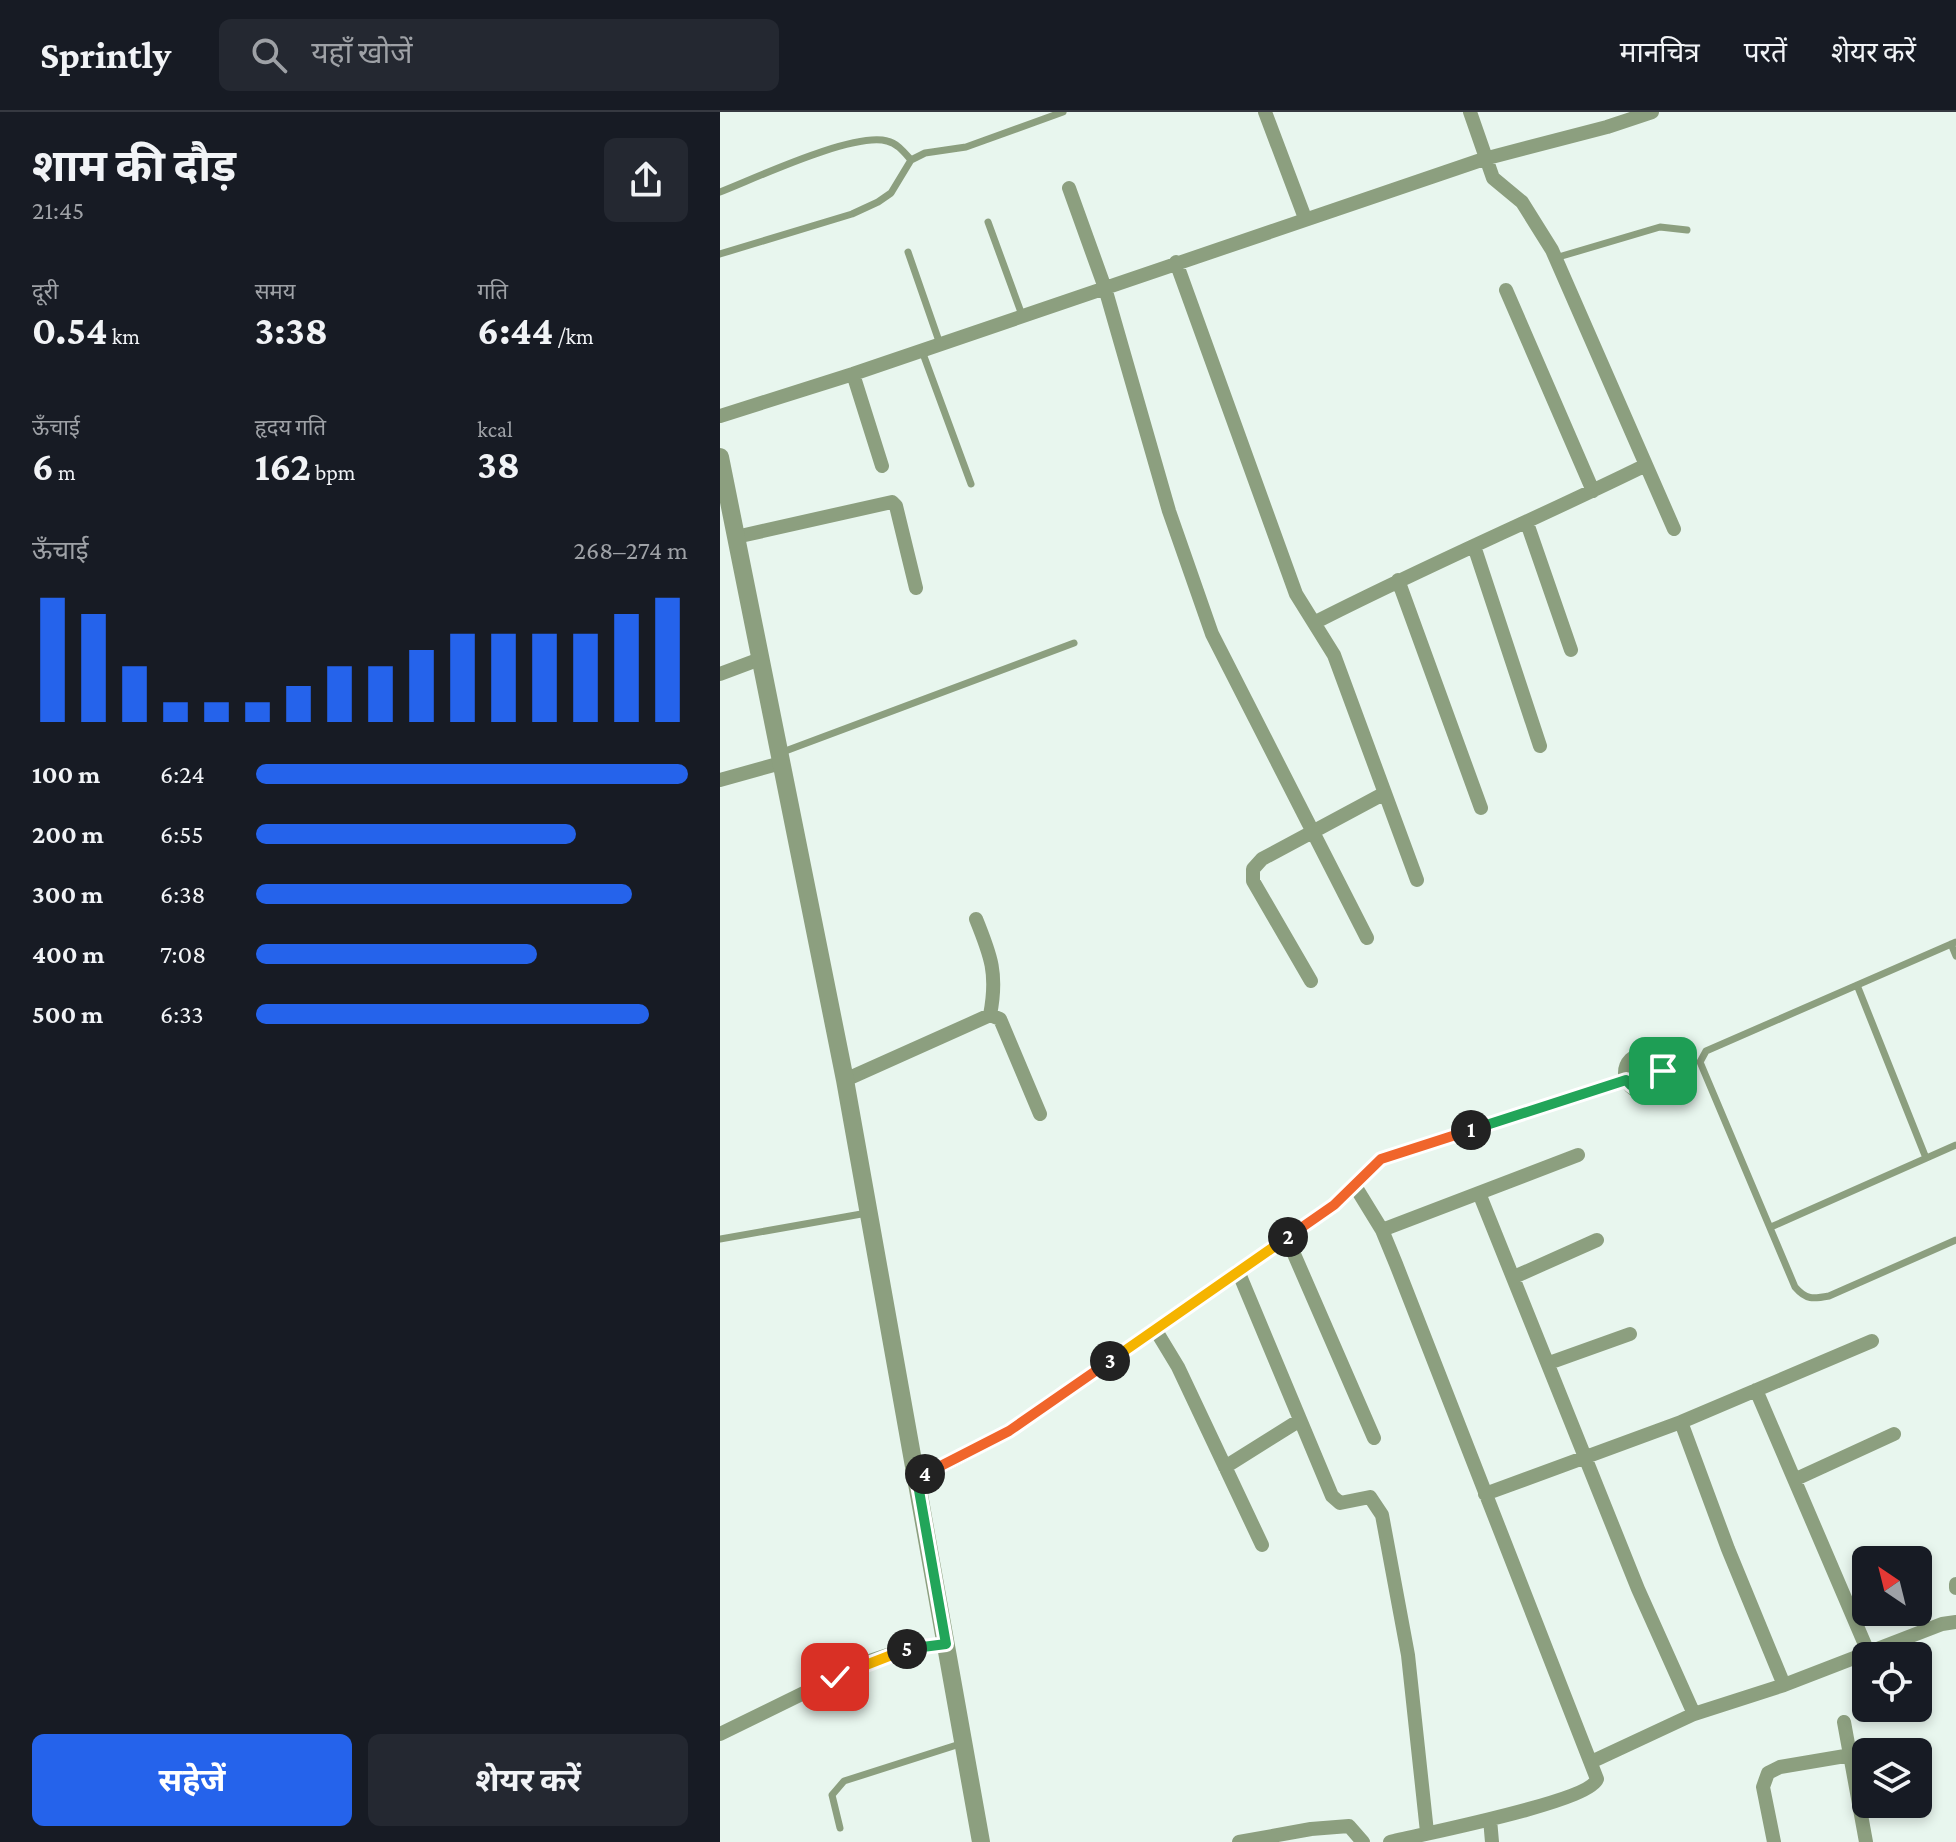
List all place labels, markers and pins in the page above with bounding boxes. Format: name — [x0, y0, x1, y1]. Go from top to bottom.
pin — [1629, 1037, 1697, 1105]
pin: 1 — [1451, 1110, 1491, 1150]
pin: 2 — [1268, 1217, 1308, 1257]
pin: 3 — [1090, 1341, 1130, 1381]
pin: 4 — [905, 1454, 945, 1494]
pin: 5 — [887, 1629, 927, 1669]
pin — [801, 1643, 869, 1711]

